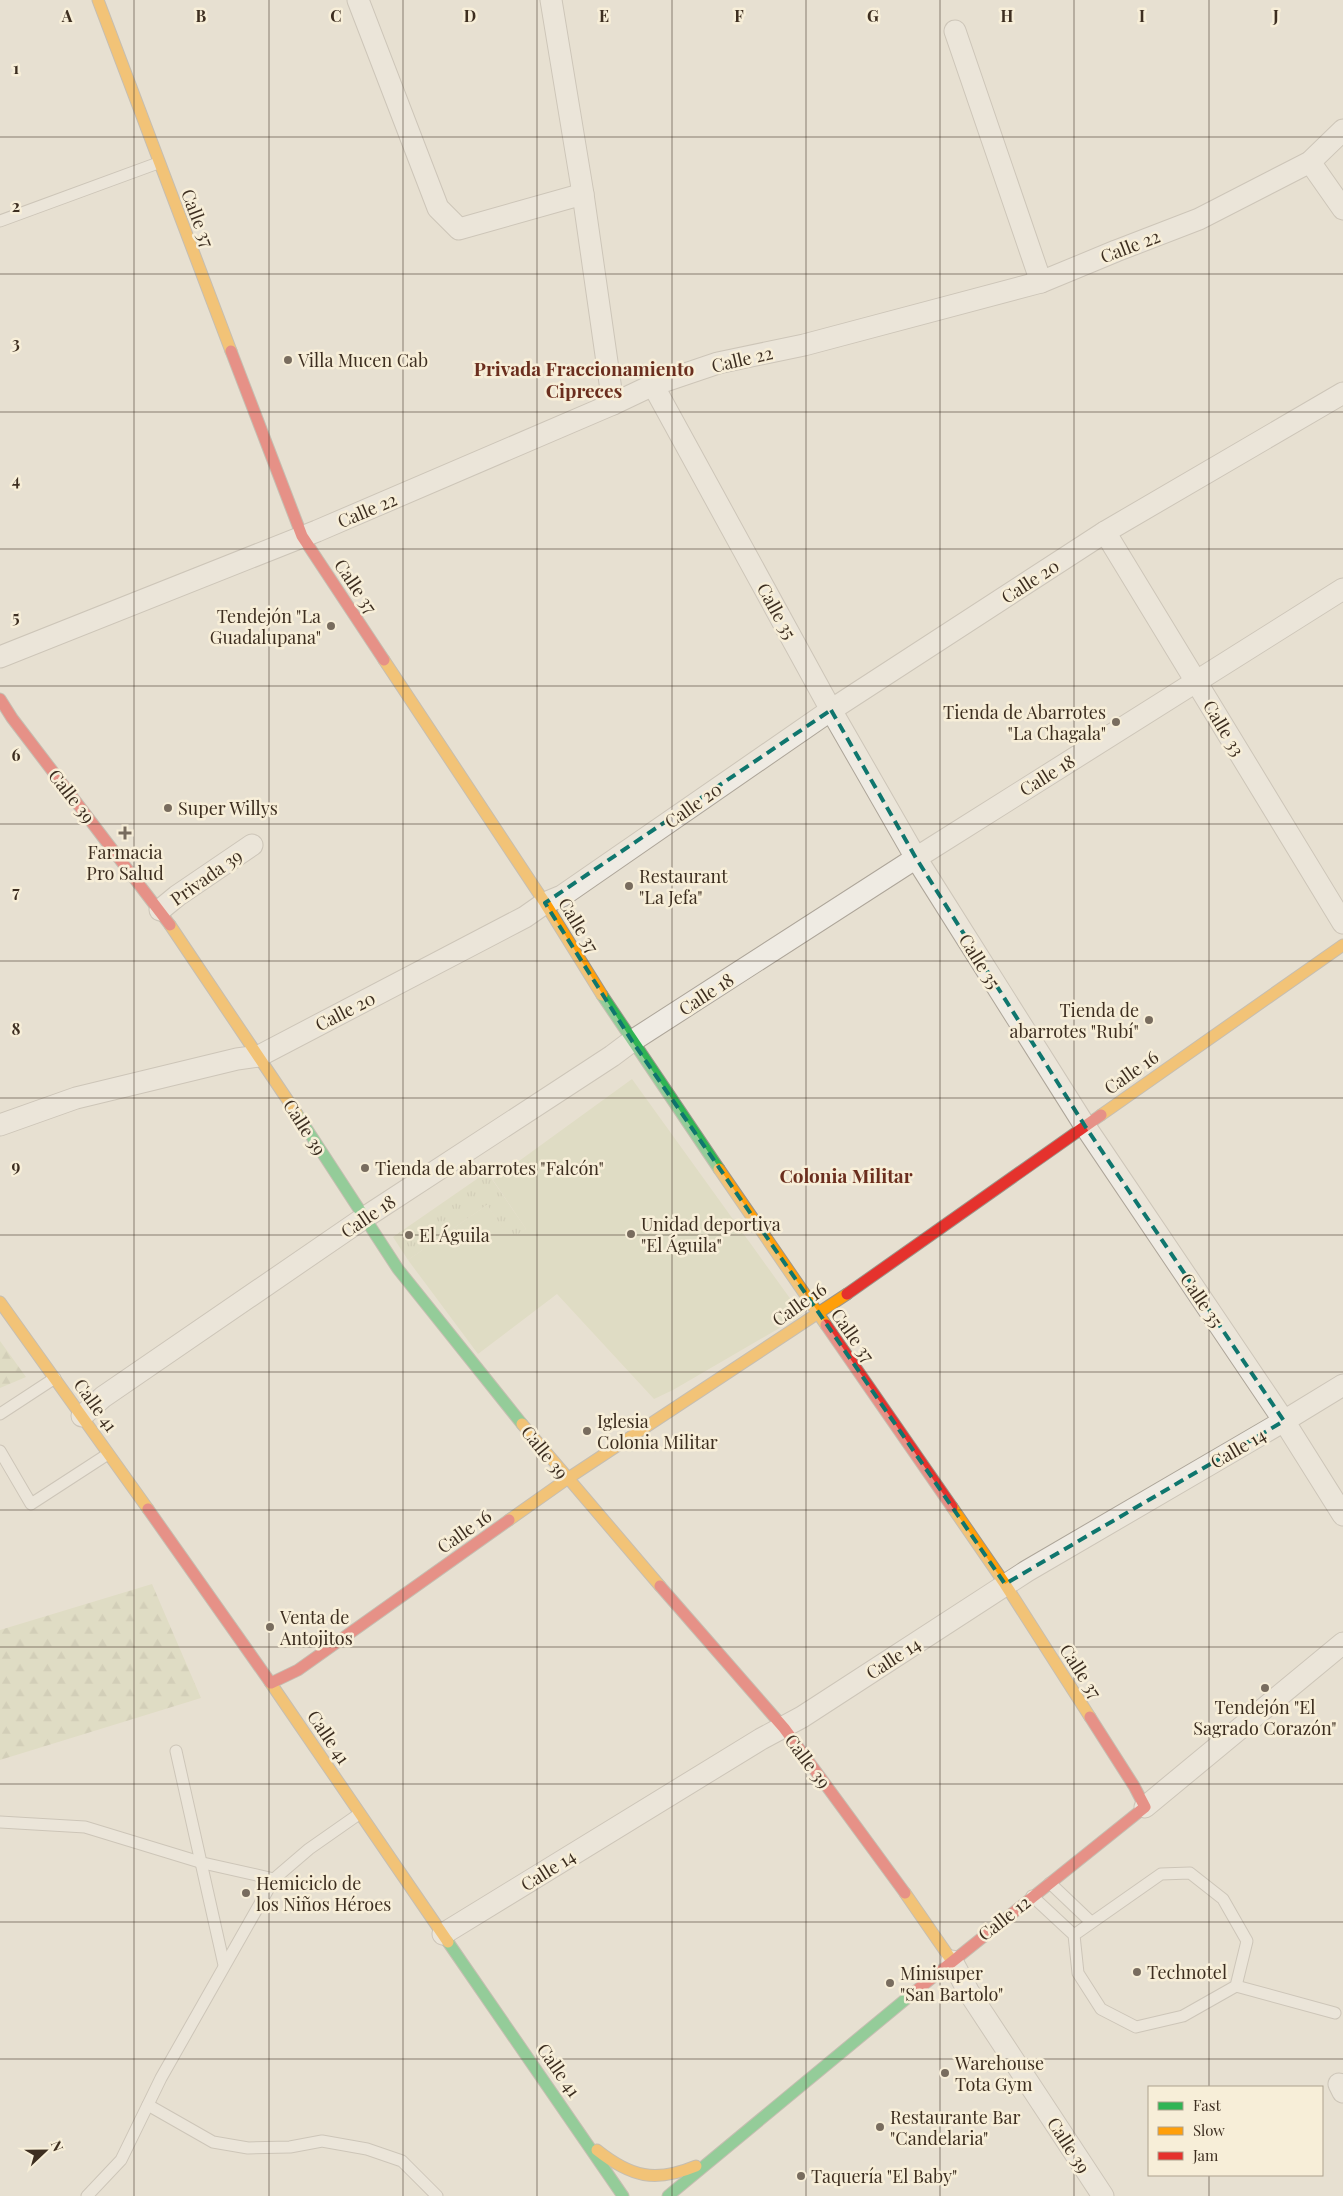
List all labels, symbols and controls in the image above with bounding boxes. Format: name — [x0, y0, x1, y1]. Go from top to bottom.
text: A — [61, 5, 73, 26]
text: B — [196, 5, 207, 26]
text: C — [330, 5, 342, 26]
text: D — [464, 5, 476, 26]
text: E — [599, 5, 609, 26]
text: F — [734, 5, 744, 26]
text: G — [867, 5, 879, 26]
text: H — [1001, 5, 1014, 26]
text: I — [1139, 5, 1145, 26]
text: J — [1272, 5, 1279, 26]
text: 1 — [13, 57, 19, 78]
street label: Calle 37 — [176, 185, 220, 251]
text: 2 — [12, 195, 20, 216]
street label: Calle 22 — [1097, 224, 1163, 268]
text: 3 — [12, 332, 20, 353]
street label: Calle 22 — [709, 340, 775, 378]
place label: Villa Mucen Cab — [297, 348, 428, 372]
marker: Villa Mucen Cab — [282, 354, 294, 366]
district label: Privada Fraccionamiento Cipreces — [474, 355, 695, 403]
text: 4 — [12, 469, 20, 490]
street label: Calle 22 — [334, 487, 400, 533]
street label: Calle 20 — [996, 553, 1064, 609]
street label: Calle 37 — [329, 554, 383, 618]
street label: Calle 35 — [752, 579, 802, 643]
place label: Tendejón "La Guadalupana" — [210, 604, 321, 649]
text: 5 — [12, 606, 20, 627]
marker: Tendejón "La Guadalupana" — [325, 620, 337, 632]
street label: Calle 33 — [1198, 696, 1250, 760]
place label: Tienda de Abarrotes "La Chagala" — [943, 700, 1106, 745]
marker: Tienda de Abarrotes "La Chagala" — [1110, 716, 1122, 728]
text: 6 — [12, 744, 21, 765]
street label: Calle 18 — [1015, 749, 1079, 801]
street label: Calle 39 — [43, 764, 101, 828]
street label: Calle 20 — [660, 777, 726, 833]
place label: Super Willys — [178, 796, 278, 820]
marker: Super Willys — [162, 802, 174, 814]
marker: Farmacia Pro Salud — [119, 827, 131, 839]
place label: Farmacia Pro Salud — [86, 840, 164, 885]
street label: Privada 39 — [165, 844, 247, 910]
place label: Restaurant "La Jefa" — [639, 864, 728, 909]
marker: Restaurant "La Jefa" — [623, 880, 635, 892]
text: 7 — [12, 881, 20, 902]
street label: Calle 37 — [553, 893, 605, 958]
street label: Calle 35 — [954, 929, 1006, 993]
street label: Calle 18 — [674, 967, 738, 1021]
street label: Calle 20 — [311, 986, 379, 1036]
place label: Tienda de abarrotes "Rubí" — [1009, 998, 1139, 1043]
marker: Tienda de abarrotes "Rubí" — [1143, 1014, 1155, 1026]
text: 8 — [12, 1018, 21, 1039]
street label: Calle 16 — [1099, 1045, 1163, 1099]
street label: Calle 39 — [278, 1094, 332, 1160]
text: 9 — [12, 1155, 21, 1176]
place label: Tienda de abarrotes "Falcón" — [375, 1156, 604, 1180]
marker: Tienda de abarrotes "Falcón" — [359, 1162, 371, 1174]
district label: Colonia Militar — [779, 1162, 913, 1188]
street label: Calle 18 — [336, 1189, 400, 1243]
place label: Unidad deportiva "El Águila" — [641, 1212, 781, 1257]
place label: El Águila — [419, 1223, 490, 1247]
marker: Unidad deportiva "El Águila" — [625, 1228, 637, 1240]
marker: El Águila — [403, 1229, 415, 1241]
street label: Calle 35 — [1175, 1268, 1229, 1332]
street label: Calle 16 — [767, 1277, 831, 1331]
street label: Calle 37 — [826, 1303, 881, 1367]
street label: Calle 41 — [69, 1374, 124, 1437]
place label: Iglesia Colonia Militar — [597, 1409, 718, 1454]
street label: Calle 39 — [516, 1420, 574, 1484]
street label: Calle 14 — [1206, 1422, 1270, 1474]
marker: Iglesia Colonia Militar — [581, 1425, 593, 1437]
street label: Calle 16 — [432, 1504, 496, 1558]
place label: Venta de Antojitos — [279, 1605, 353, 1650]
marker: Venta de Antojitos — [264, 1621, 276, 1633]
street label: Calle 14 — [861, 1631, 925, 1685]
street label: Calle 37 — [1054, 1639, 1108, 1703]
marker: Tendejón "El Sagrado Corazón" — [1259, 1682, 1271, 1694]
place label: Tendejón "El Sagrado Corazón" — [1193, 1695, 1337, 1740]
street label: Calle 41 — [302, 1705, 356, 1769]
street label: Calle 39 — [780, 1729, 836, 1793]
street label: Calle 14 — [516, 1844, 580, 1896]
place label: Hemiciclo de los Niños Héroes — [256, 1871, 391, 1916]
marker: Hemiciclo de los Niños Héroes — [240, 1887, 252, 1899]
street label: Calle 12 — [973, 1890, 1035, 1946]
place label: Technotel — [1147, 1960, 1227, 1984]
place label: Minisuper "San Bartolo" — [900, 1961, 1003, 2006]
marker: Technotel — [1131, 1966, 1143, 1978]
marker: Minisuper "San Bartolo" — [884, 1977, 896, 1989]
street label: Calle 41 — [532, 2038, 586, 2102]
place label: Warehouse Tota Gym — [954, 2051, 1044, 2096]
marker: Warehouse Tota Gym — [939, 2067, 951, 2079]
legend — [1148, 2086, 1323, 2176]
text: Fast — [1193, 2095, 1222, 2115]
place label: Restaurante Bar "Candelaria" — [890, 2105, 1020, 2150]
street label: Calle 39 — [1042, 2112, 1096, 2178]
text: Slow — [1193, 2120, 1225, 2140]
marker: Restaurante Bar "Candelaria" — [874, 2121, 886, 2133]
north arrow — [20, 2126, 70, 2176]
text: N — [47, 2138, 68, 2154]
text: Jam — [1192, 2145, 1219, 2165]
place label: Taquería "El Baby" — [811, 2164, 957, 2188]
marker: Taquería "El Baby" — [795, 2170, 807, 2182]

